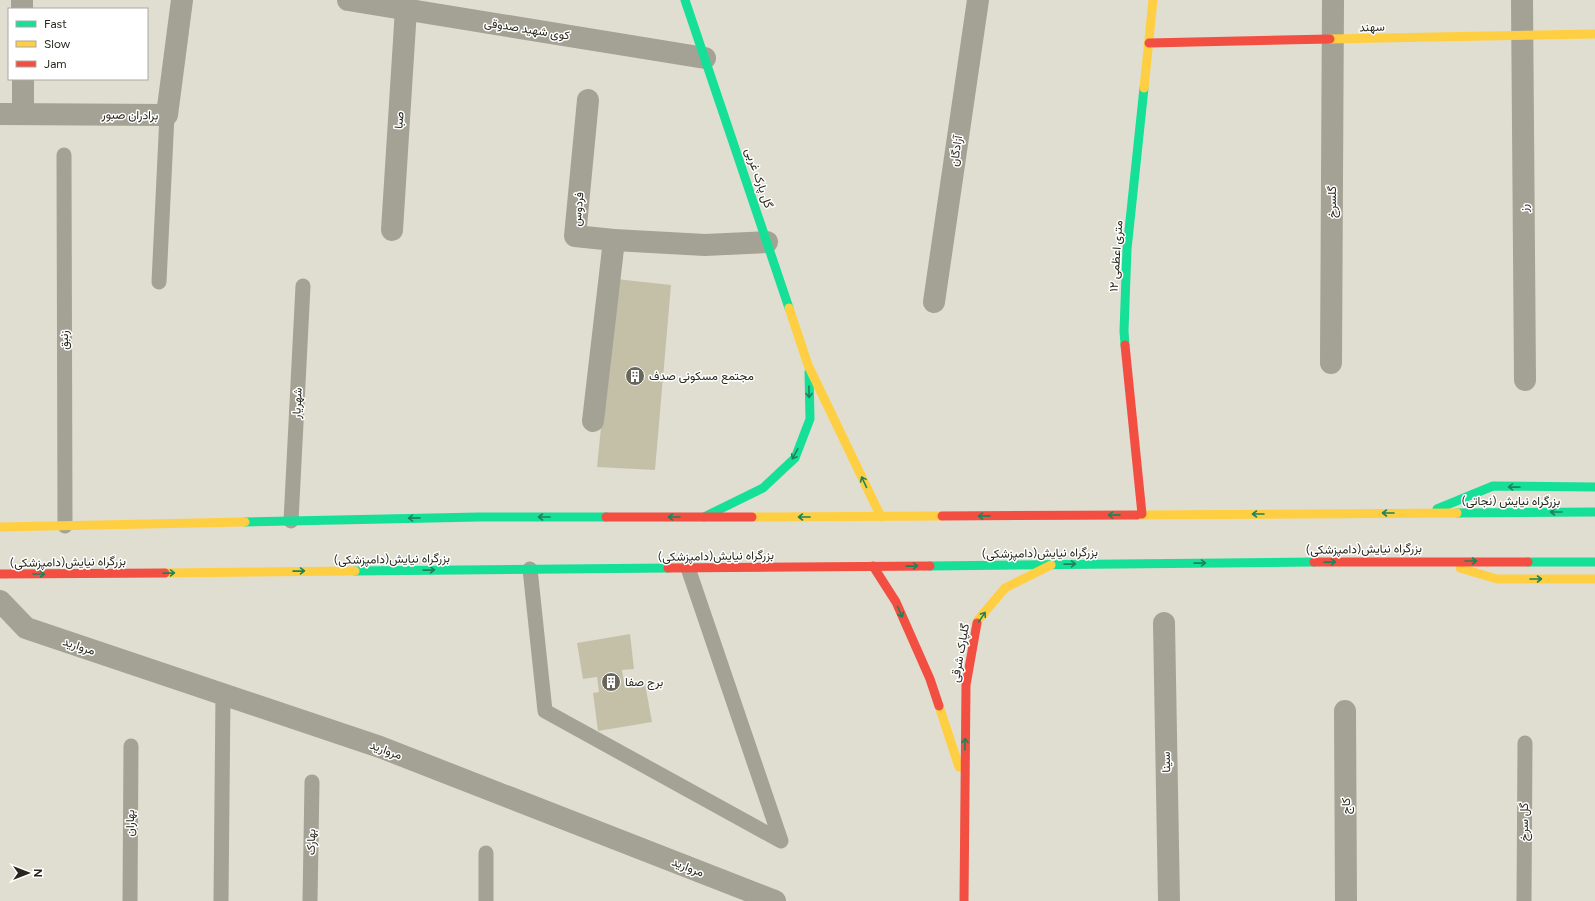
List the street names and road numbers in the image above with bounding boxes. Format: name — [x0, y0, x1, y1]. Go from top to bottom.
street label: کوی شهید صدوقی — [483, 15, 571, 44]
street label: سهند — [1359, 20, 1385, 35]
street label: برادران صبور — [101, 107, 158, 123]
street label: صبا — [391, 111, 407, 129]
street label: آزادگان — [947, 133, 966, 167]
street label: گل پارک غربی — [741, 146, 776, 210]
street label: گلسرخ — [1325, 186, 1341, 218]
street label: فردوس — [570, 191, 587, 227]
street label: رز — [1517, 204, 1532, 213]
street label: ۱۲ متری اعظمی — [1107, 220, 1126, 292]
street label: زنبق — [57, 330, 72, 350]
street label: شهریار — [289, 387, 306, 420]
street label: بزرگراه نیایش (نجاتی) — [1462, 494, 1560, 509]
street label: بزرگراه نیایش(دامپزشکی) — [1306, 541, 1422, 558]
street label: بزرگراه نیایش(دامپزشکی) — [982, 545, 1098, 562]
street label: بزرگراه نیایش(دامپزشکی) — [658, 548, 774, 565]
street label: بزرگراه نیایش(دامپزشکی) — [334, 551, 450, 568]
street label: بزرگراه نیایش(دامپزشکی) — [10, 554, 126, 571]
street label: گلپارک شرقی — [948, 622, 973, 684]
street label: مروارید — [61, 634, 97, 659]
street label: مروارید — [368, 738, 404, 763]
street label: سینا — [1159, 751, 1173, 773]
street label: کاج — [1339, 798, 1355, 814]
street label: گل سرخ — [1517, 803, 1533, 841]
street label: بهاران — [123, 809, 138, 837]
street label: بهارک — [304, 829, 319, 855]
street label: مروارید — [670, 855, 706, 880]

